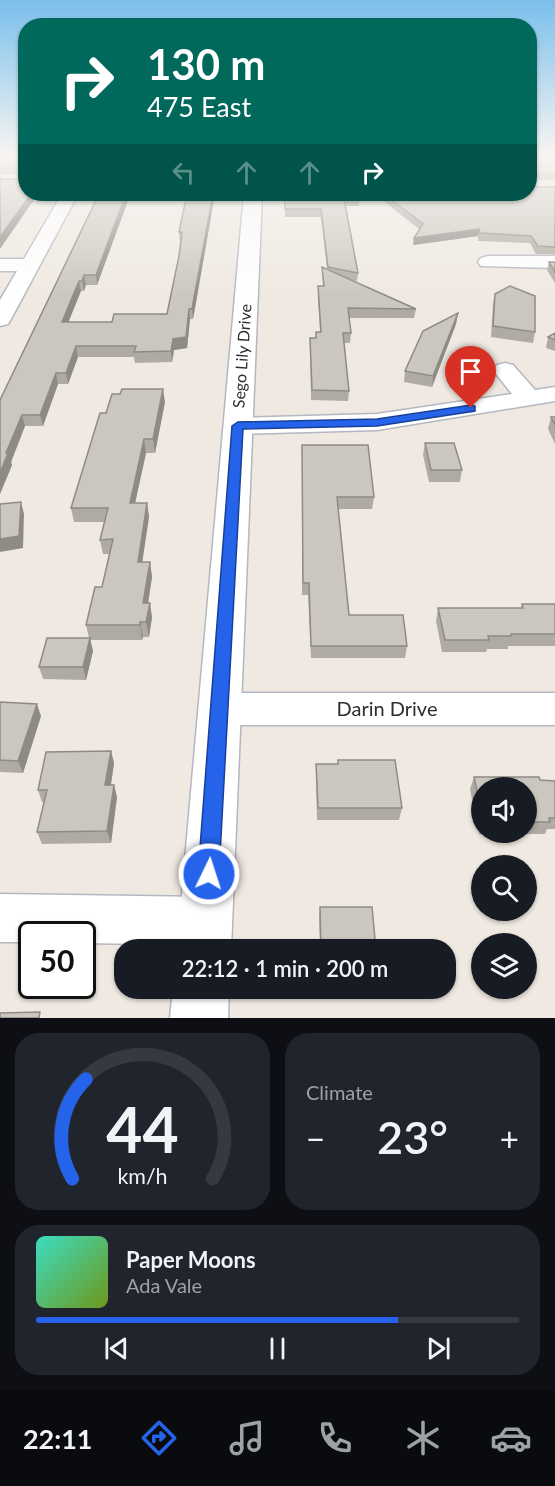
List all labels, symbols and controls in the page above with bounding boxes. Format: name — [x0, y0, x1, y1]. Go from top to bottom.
text: 130 m — [147, 39, 265, 89]
icon: right — [48, 42, 126, 120]
text: 475 East — [147, 90, 251, 123]
icon: left — [167, 156, 200, 189]
icon: ahead — [230, 156, 263, 189]
icon: ahead — [293, 156, 326, 189]
icon: right — [356, 156, 389, 189]
street label: Sego Lily Drive — [228, 303, 255, 409]
pin — [445, 346, 496, 408]
icon: arrive — [454, 355, 487, 388]
street label: Darin Drive — [337, 696, 437, 720]
map controls — [471, 777, 537, 999]
button: sound — [471, 777, 537, 843]
position arrow — [177, 842, 241, 906]
button: search — [471, 855, 537, 921]
speed limit sign: 50 — [18, 921, 96, 999]
button: layers — [471, 933, 537, 999]
text: 22:12 · 1 min · 200 m — [182, 955, 388, 982]
text: Climate — [306, 1080, 373, 1104]
text: 44 — [106, 1091, 179, 1166]
text: 23° — [377, 1110, 448, 1164]
text: − — [306, 1118, 325, 1158]
text: + — [500, 1118, 519, 1158]
text: km/h — [117, 1163, 168, 1189]
text: Paper Moons — [126, 1246, 256, 1273]
text: Ada Vale — [126, 1273, 202, 1297]
icon: previous — [100, 1332, 133, 1365]
icon: pause — [261, 1332, 294, 1365]
icon: next — [422, 1332, 455, 1365]
icon: directions — [138, 1417, 180, 1459]
icon: music — [226, 1417, 268, 1459]
icon: phone — [314, 1417, 356, 1459]
icon: climate — [402, 1417, 444, 1459]
icon: car — [490, 1417, 532, 1459]
text: 22:11 — [23, 1422, 93, 1455]

